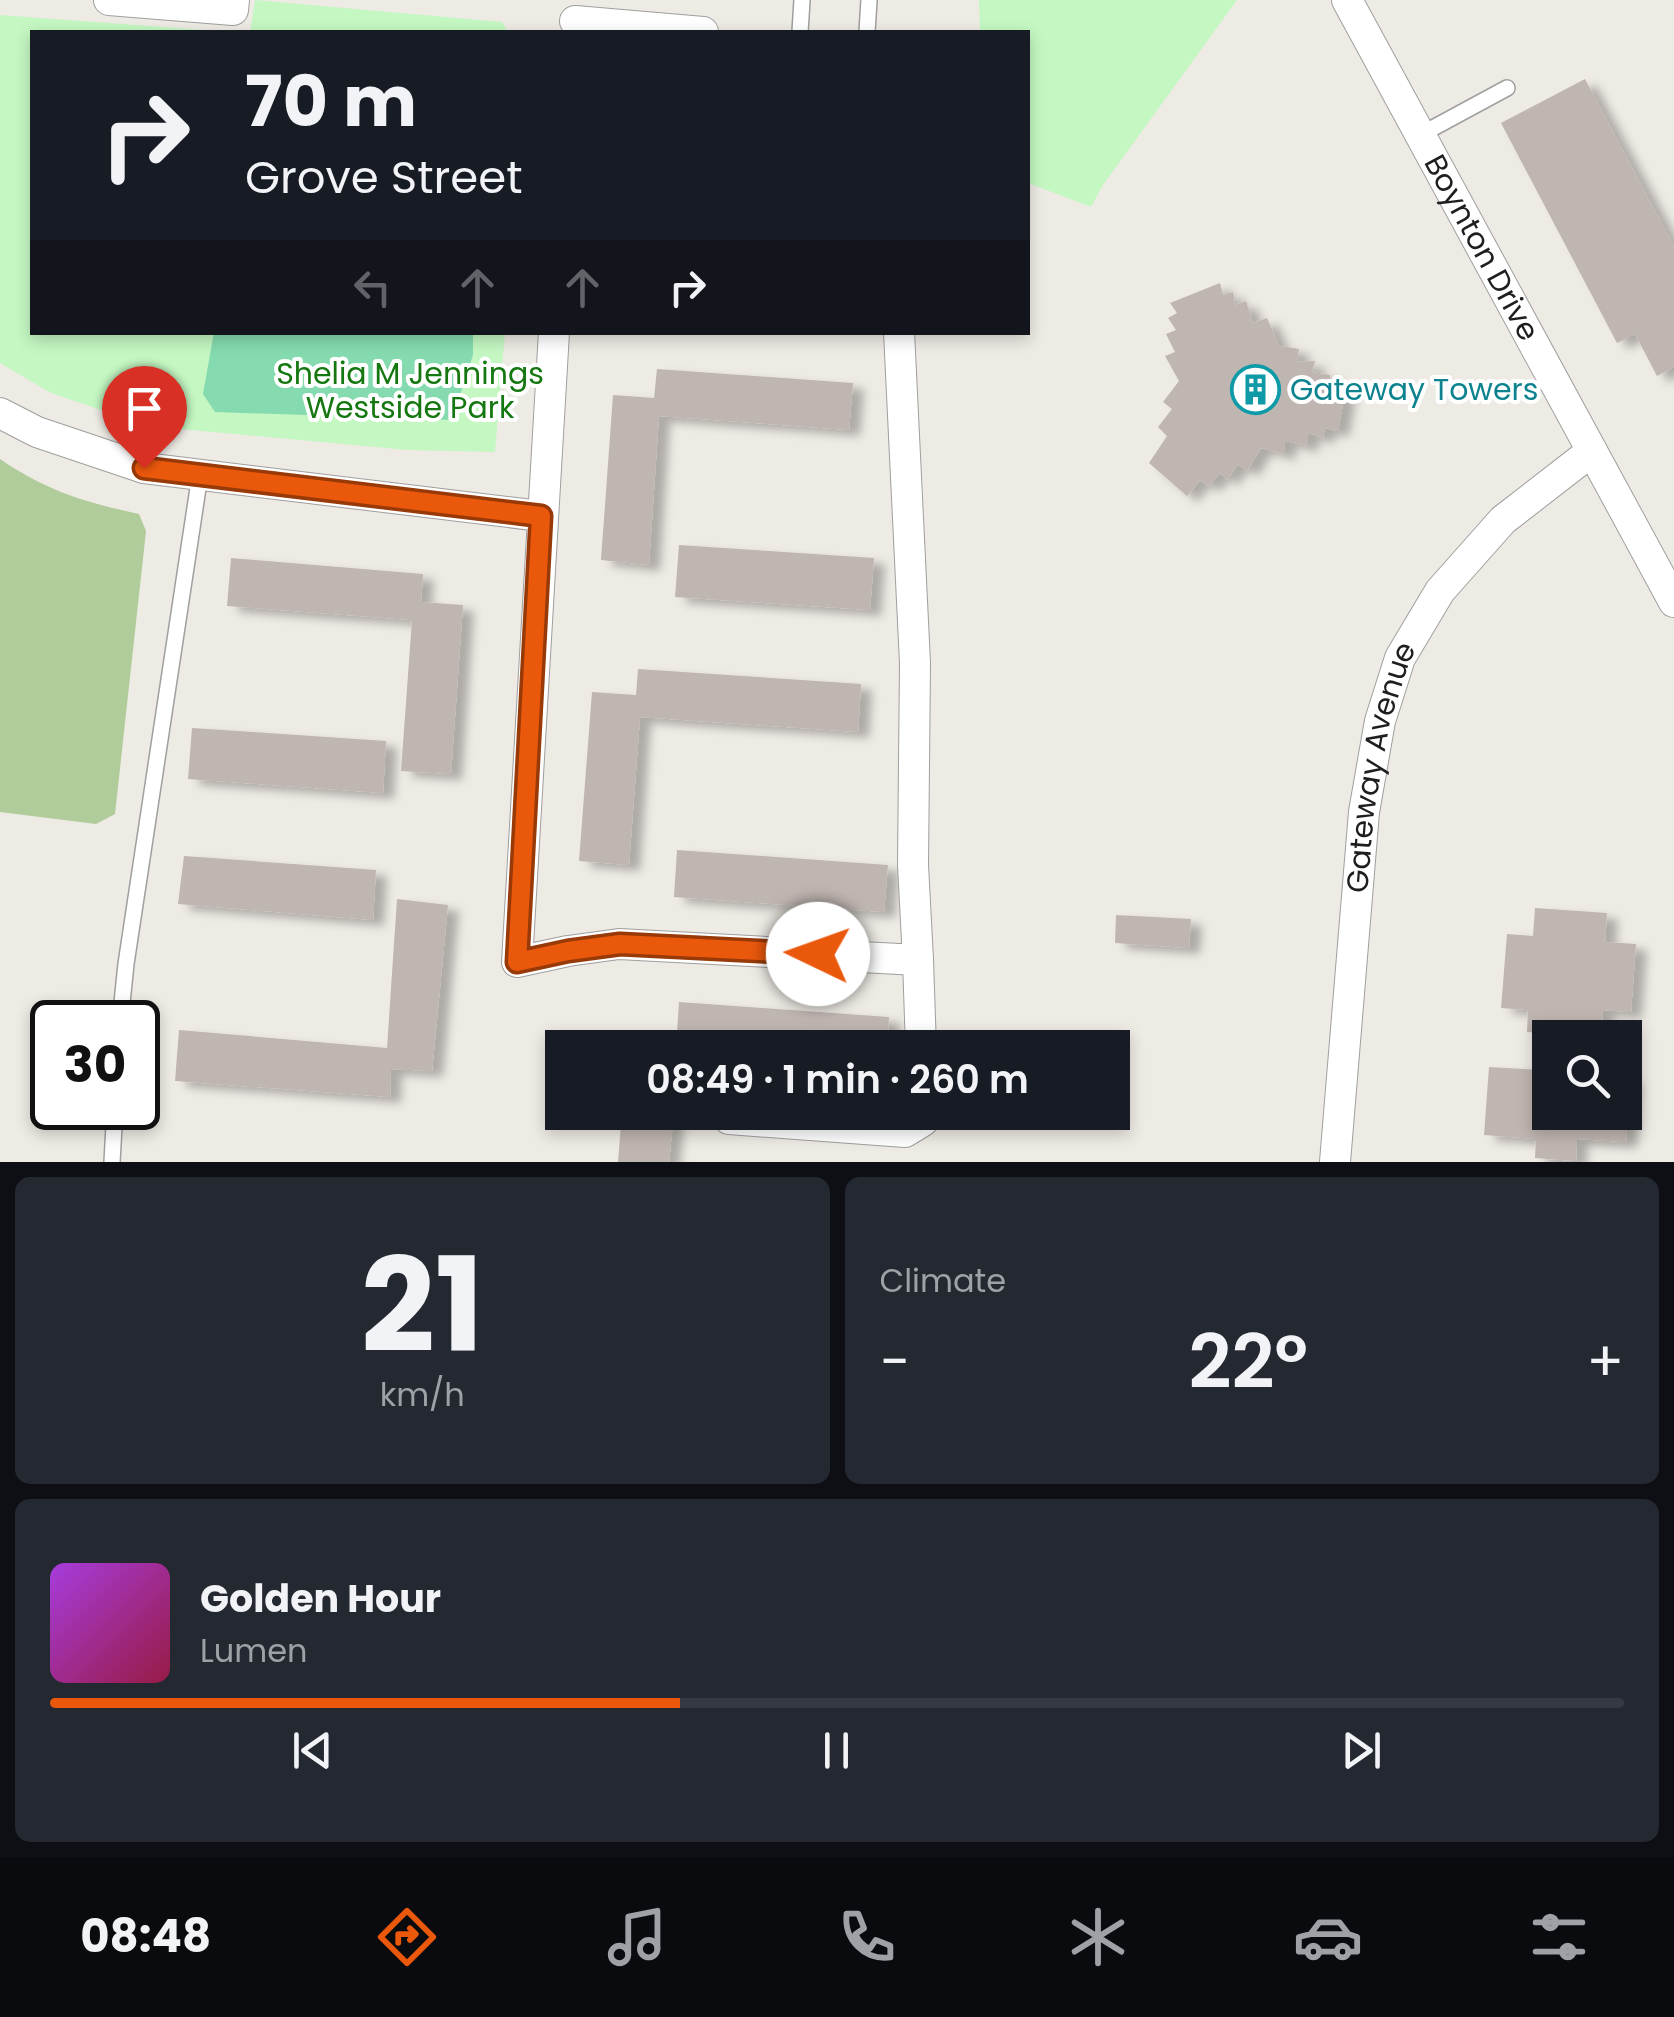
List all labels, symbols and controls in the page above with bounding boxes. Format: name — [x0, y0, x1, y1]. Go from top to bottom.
text: 70 m — [245, 52, 417, 151]
icon: right — [80, 70, 210, 200]
text: Grove Street — [245, 146, 523, 209]
street label: Boynton Drive — [1414, 147, 1550, 348]
icon: left — [345, 260, 400, 315]
icon: ahead — [450, 260, 505, 315]
icon: ahead — [555, 260, 610, 315]
icon: right — [660, 260, 715, 315]
park label: Shelia M Jennings Westside Park — [276, 352, 544, 429]
building icon: Gateway Towers — [1229, 364, 1281, 416]
pin — [102, 366, 187, 469]
place label: Gateway Towers — [1290, 368, 1538, 411]
icon: arrive — [117, 381, 172, 436]
street label: Gateway Avenue — [1335, 633, 1426, 894]
position arrow — [766, 902, 870, 1006]
speed limit sign: 30 — [30, 1000, 160, 1130]
map controls — [1532, 1020, 1642, 1130]
button: search — [1532, 1020, 1642, 1130]
text: 08:49 · 1 min · 260 m — [646, 1053, 1029, 1106]
text: 21 — [361, 1214, 484, 1397]
text: Climate — [880, 1258, 1006, 1303]
text: 22° — [1188, 1309, 1308, 1414]
text: − — [880, 1323, 910, 1400]
text: + — [1586, 1323, 1624, 1400]
text: km/h — [380, 1372, 465, 1417]
text: Golden Hour — [200, 1572, 441, 1625]
text: Lumen — [200, 1628, 308, 1673]
icon: previous — [285, 1723, 340, 1778]
icon: pause — [809, 1723, 864, 1778]
icon: next — [1334, 1723, 1389, 1778]
icon: directions — [372, 1902, 442, 1972]
icon: music — [602, 1902, 672, 1972]
icon: phone — [832, 1902, 902, 1972]
icon: climate — [1063, 1902, 1133, 1972]
icon: car — [1293, 1902, 1363, 1972]
icon: filters — [1524, 1902, 1594, 1972]
text: 08:48 — [80, 1905, 211, 1968]

